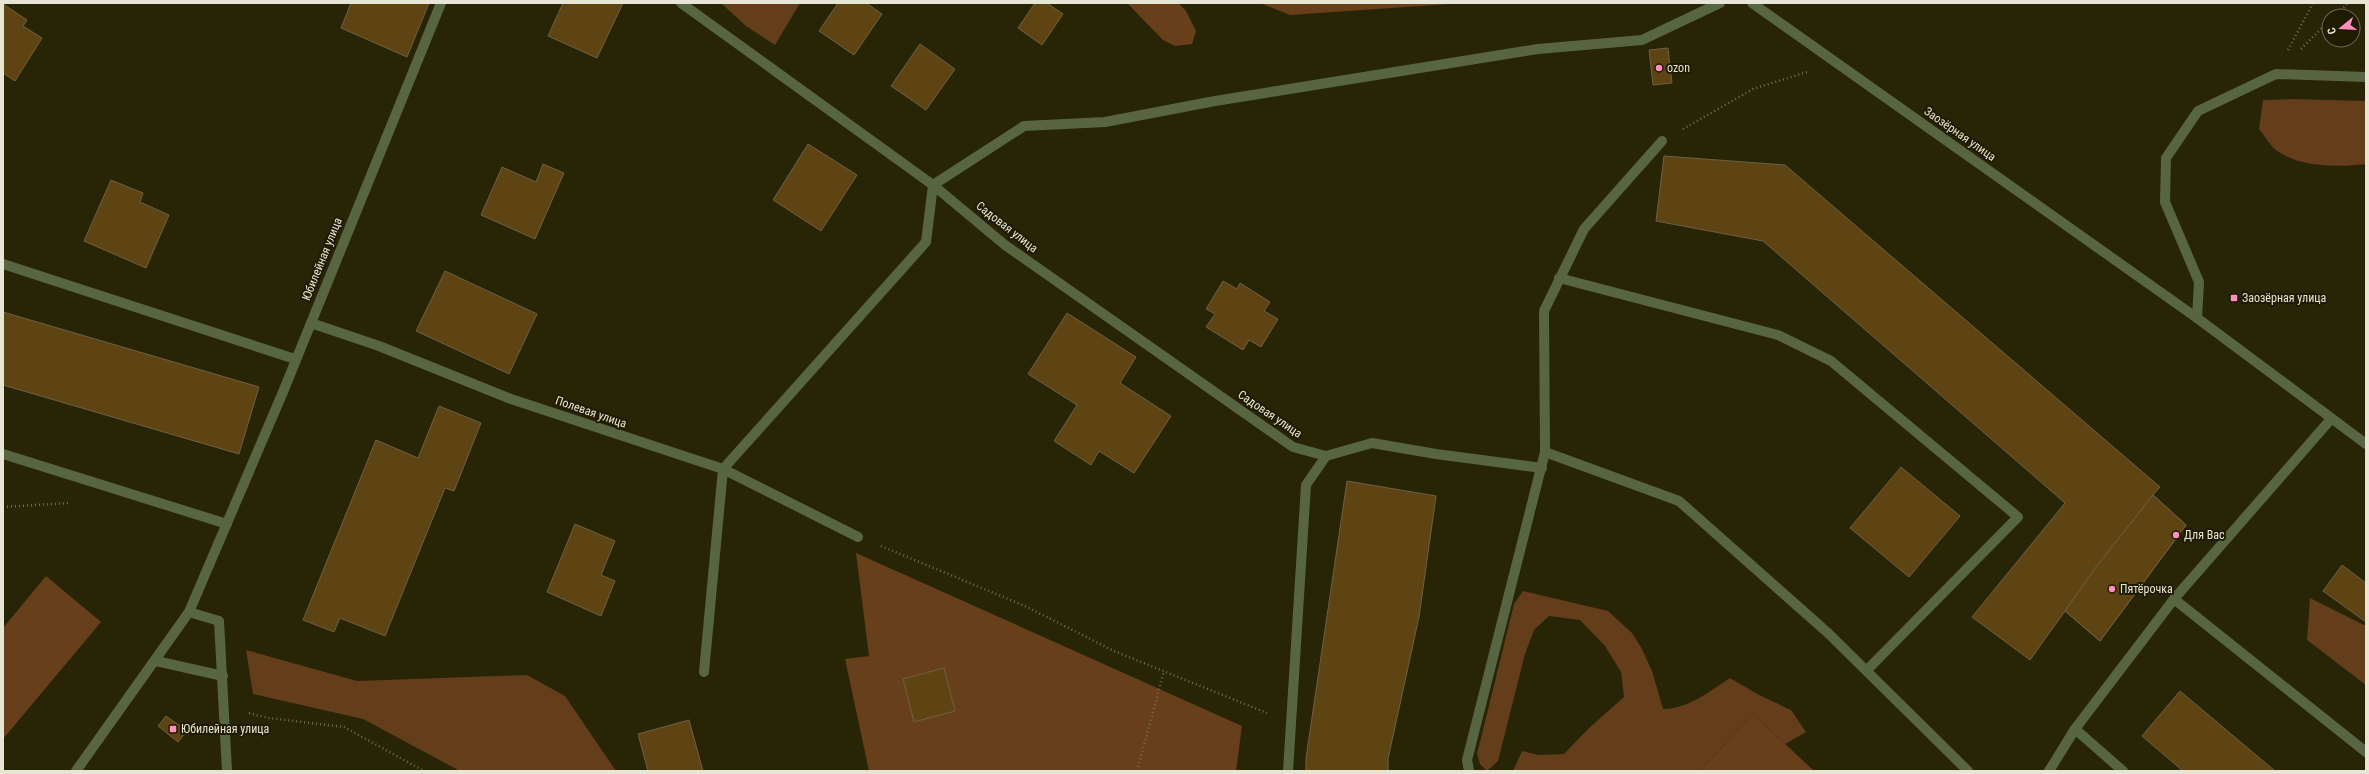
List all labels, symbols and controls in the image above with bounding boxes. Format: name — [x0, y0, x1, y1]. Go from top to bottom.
north arrow — [2321, 8, 2361, 48]
text: С — [2325, 26, 2339, 36]
place label: ozon — [1667, 61, 1690, 75]
marker: ozon — [1654, 63, 1664, 73]
street label: Заозёрная улица — [1921, 104, 1999, 164]
street label: Садовая улица — [973, 199, 1041, 256]
street label: Юбилейная улица — [299, 215, 345, 303]
place label: Заозёрная улица — [2242, 291, 2327, 305]
marker: Заозёрная улица — [2229, 293, 2239, 303]
street label: Садовая улица — [1235, 387, 1305, 441]
street label: Полевая улица — [554, 393, 629, 431]
place label: Для Вас — [2184, 528, 2225, 542]
marker: Для Вас — [2171, 530, 2181, 540]
place label: Пятёрочка — [2120, 582, 2173, 596]
marker: Пятёрочка — [2107, 584, 2117, 594]
place label: Юбилейная улица — [181, 722, 270, 736]
marker: Юбилейная улица — [168, 724, 178, 734]

